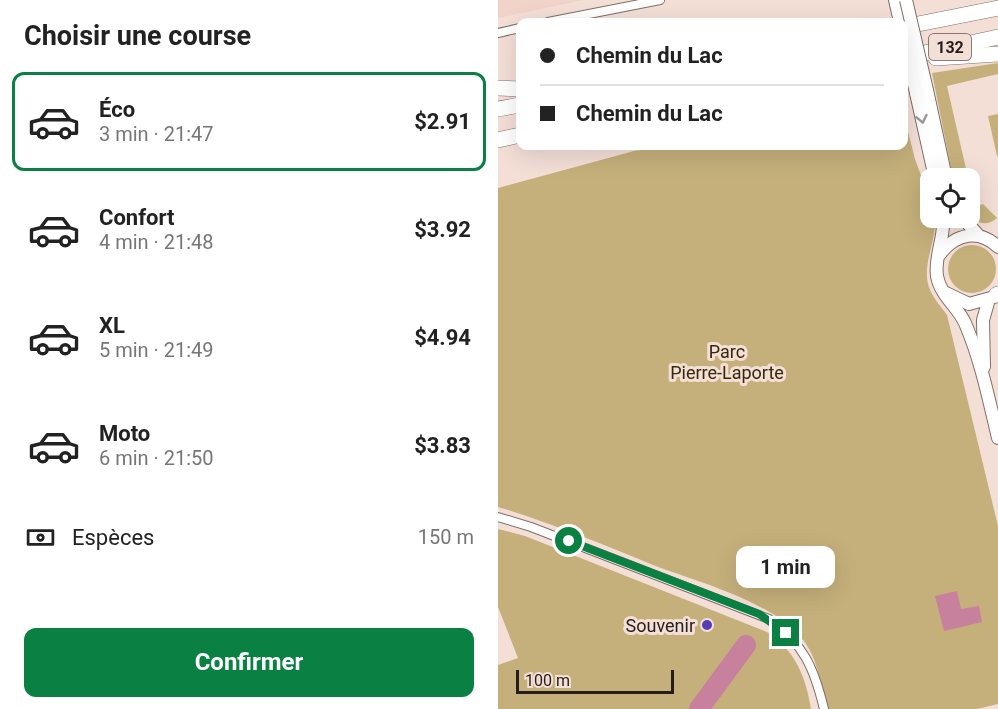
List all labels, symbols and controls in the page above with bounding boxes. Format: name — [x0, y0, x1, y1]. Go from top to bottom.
text: Choisir une course — [24, 20, 251, 52]
road number: 132 — [929, 34, 971, 60]
text: Chemin du Lac — [576, 43, 723, 68]
icon: car — [27, 95, 81, 149]
text: Éco — [99, 97, 135, 122]
text: Chemin du Lac — [576, 101, 723, 126]
text: $2.91 — [414, 109, 471, 134]
one-way arrow — [915, 114, 928, 124]
text: 3 min · 21:47 — [99, 122, 214, 146]
map controls — [920, 168, 980, 228]
button: locate — [920, 168, 980, 228]
icon: car — [27, 203, 81, 257]
text: Confort — [99, 205, 174, 230]
text: $3.92 — [414, 217, 471, 242]
text: 4 min · 21:48 — [99, 230, 214, 254]
icon: car — [27, 311, 81, 365]
text: XL — [99, 313, 125, 338]
text: $4.94 — [414, 325, 471, 350]
text: 5 min · 21:49 — [99, 338, 214, 362]
park label: Parc Pierre-Laporte — [670, 341, 784, 383]
icon: car — [27, 419, 81, 473]
text: Moto — [99, 421, 150, 446]
text: $3.83 — [414, 433, 471, 458]
text: 6 min · 21:50 — [99, 446, 214, 470]
icon: cash — [24, 521, 57, 554]
text: Espèces — [72, 525, 154, 550]
text: 150 m — [418, 525, 474, 549]
route start — [555, 527, 582, 554]
callout: 1 min — [736, 546, 836, 588]
text: 1 min — [760, 555, 811, 579]
place label: Souvenir — [626, 615, 695, 636]
marker: Souvenir — [700, 618, 714, 632]
route end — [772, 619, 799, 646]
button: Confirmer — [24, 628, 474, 697]
scale bar — [516, 667, 674, 694]
text: 100 m — [525, 671, 570, 690]

